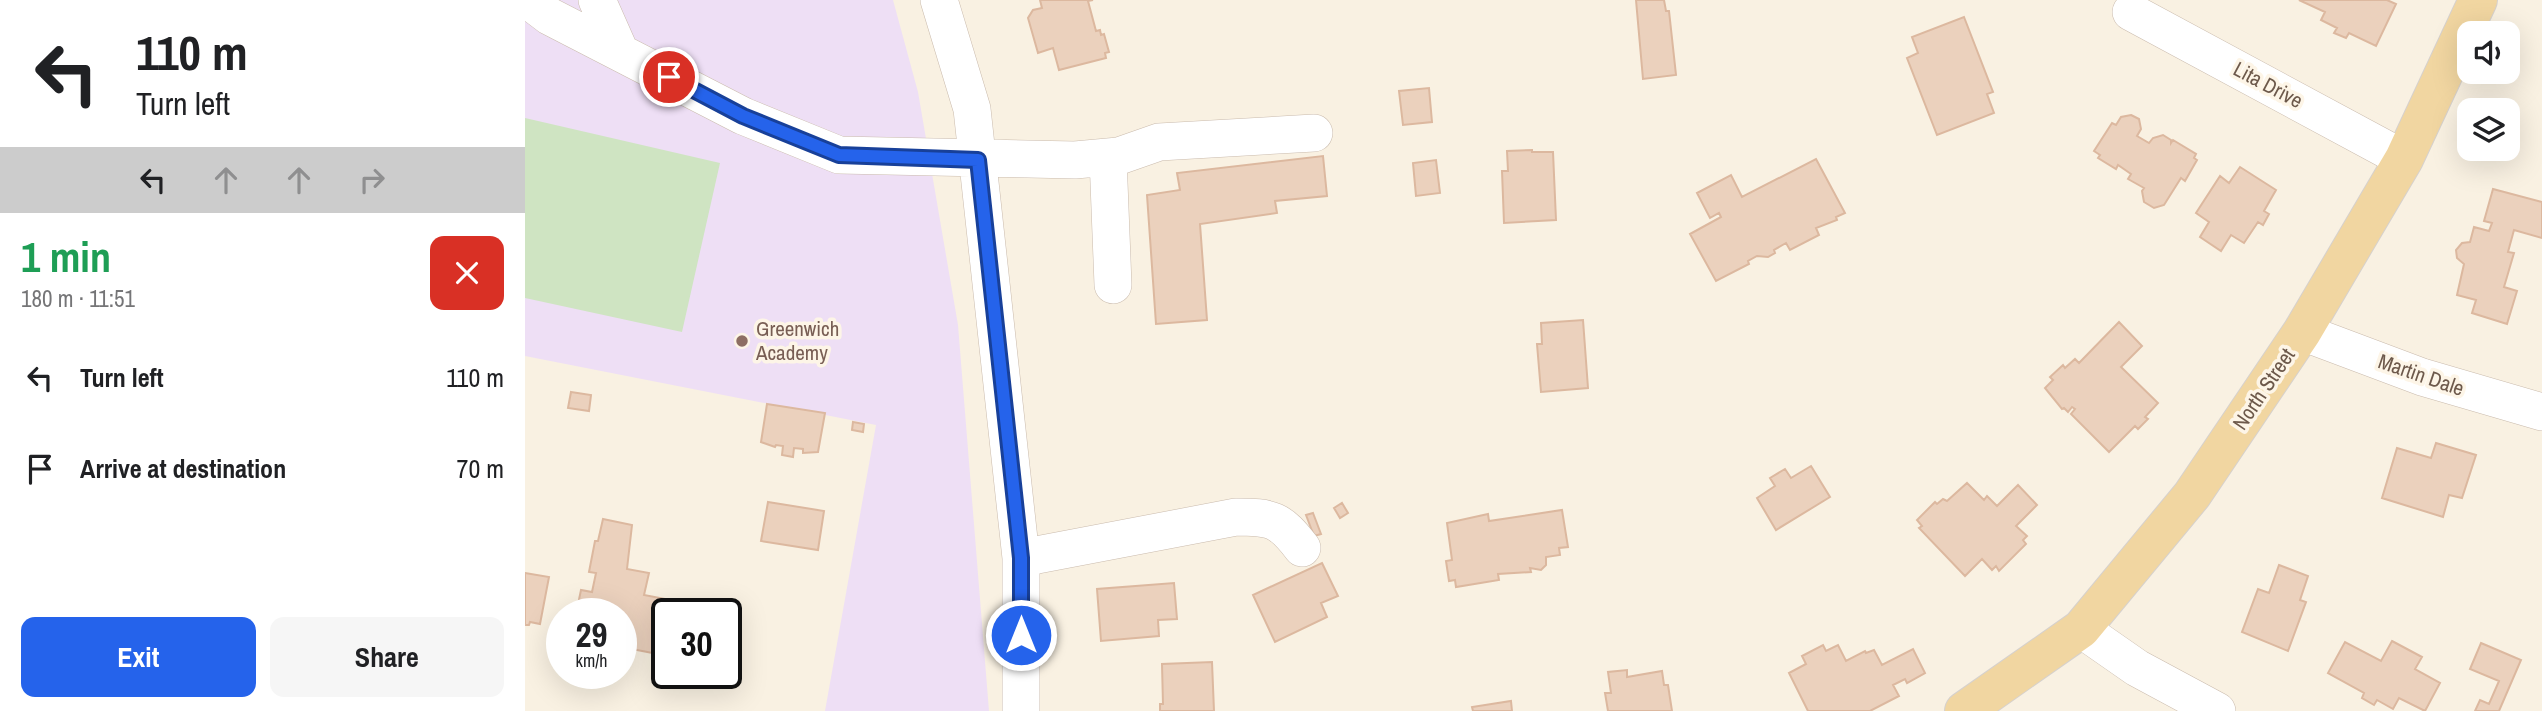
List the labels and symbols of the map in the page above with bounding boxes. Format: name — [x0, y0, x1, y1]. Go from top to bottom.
pin — [639, 47, 699, 107]
street label: Lita Drive — [2228, 54, 2308, 115]
place label: Greenwich Academy — [755, 314, 839, 367]
marker: Greenwich Academy — [734, 333, 750, 349]
street label: North Street — [2226, 342, 2302, 435]
street label: Martin Dale — [2374, 346, 2468, 403]
speed limit sign: 30 — [651, 598, 742, 689]
position arrow — [984, 598, 1058, 672]

